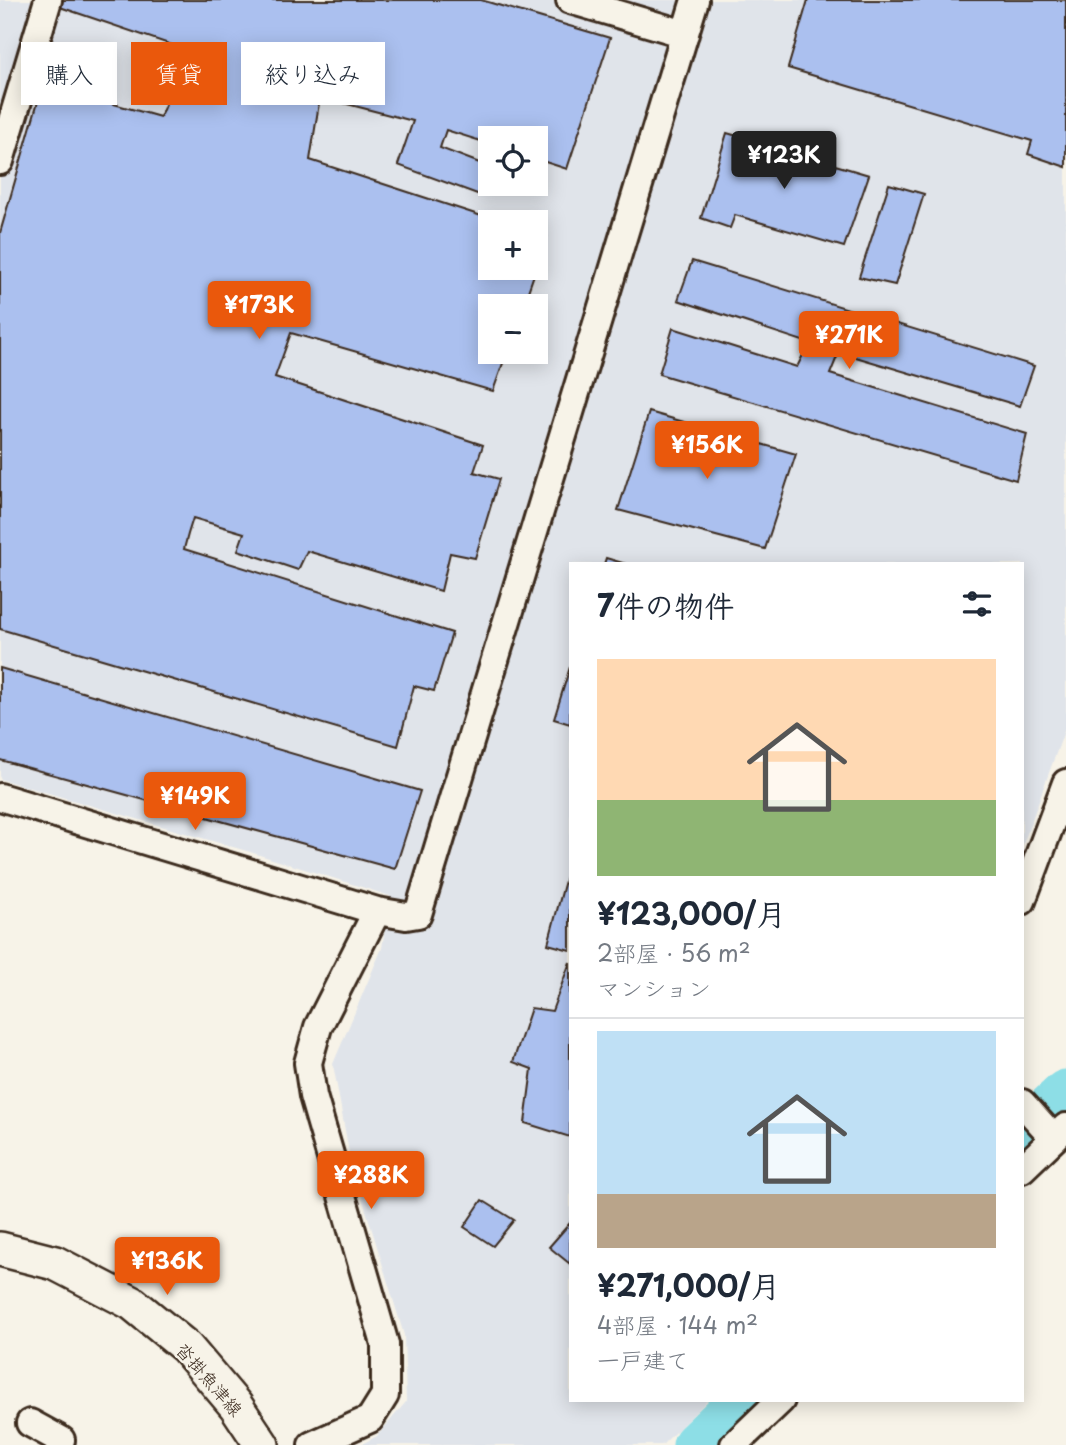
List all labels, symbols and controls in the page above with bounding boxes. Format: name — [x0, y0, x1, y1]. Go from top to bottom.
chip: 購入 — [21, 42, 117, 105]
chip: 賃貸 — [131, 42, 227, 105]
chip: 絞り込み — [241, 42, 385, 105]
map controls — [478, 126, 548, 364]
button: locate — [478, 126, 548, 196]
pin: ¥123K — [735, 132, 833, 191]
text: ¥123K — [747, 136, 821, 171]
button: + — [478, 210, 548, 280]
pin: ¥173K — [210, 282, 308, 341]
text: ¥173K — [224, 286, 294, 321]
button: − — [478, 294, 548, 364]
pin: ¥271K — [800, 312, 898, 371]
text: ¥271K — [815, 316, 883, 351]
pin: ¥156K — [658, 421, 756, 481]
text: ¥156K — [671, 426, 743, 461]
text: 7件の物件 — [597, 582, 734, 627]
icon: filters — [958, 585, 996, 623]
icon: home — [734, 704, 860, 830]
pin: ¥149K — [146, 772, 244, 832]
text: ¥149K — [160, 777, 230, 812]
text: ¥123,000/月 — [597, 890, 786, 935]
text: 2部屋 · 56 m² — [597, 935, 751, 970]
text: マンション — [597, 970, 711, 1005]
icon: home — [734, 1076, 860, 1202]
pin: ¥288K — [322, 1152, 420, 1211]
text: ¥288K — [333, 1156, 409, 1191]
pin: ¥136K — [118, 1238, 216, 1297]
text: ¥136K — [131, 1242, 203, 1277]
text: ¥271,000/月 — [597, 1262, 780, 1307]
text: 4部屋 · 144 m² — [597, 1307, 758, 1342]
street label: 沓掛魚津線 — [170, 1336, 250, 1422]
text: 一戸建て — [597, 1342, 689, 1377]

